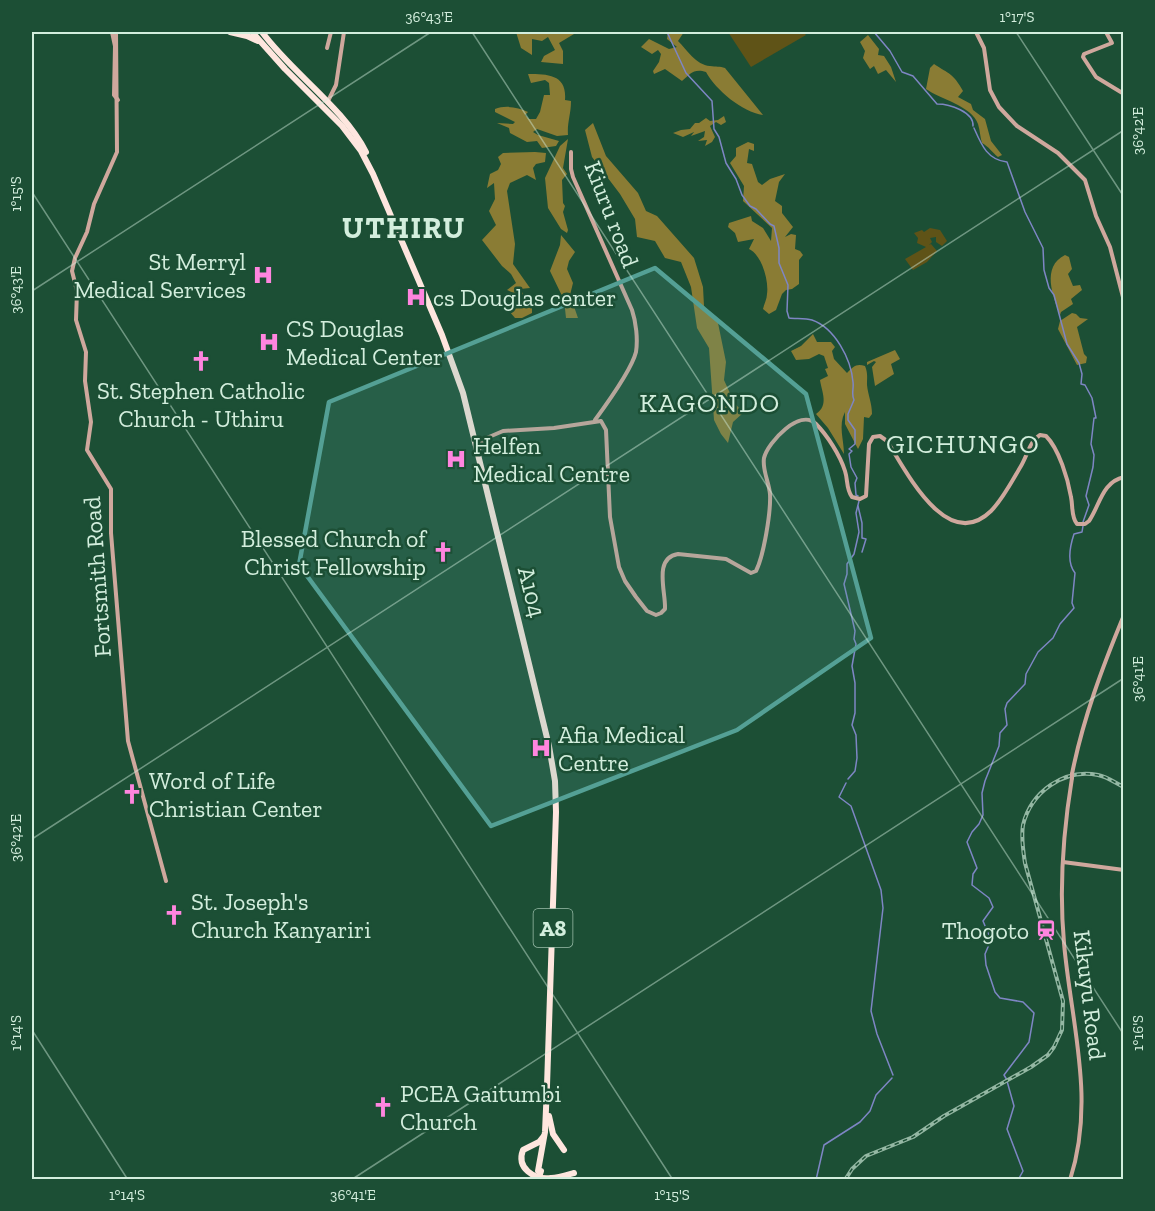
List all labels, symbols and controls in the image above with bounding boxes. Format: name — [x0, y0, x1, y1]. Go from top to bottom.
text: 36°43'E — [405, 8, 453, 26]
text: 1°17'S — [1000, 8, 1034, 26]
text: 36°42'E — [1129, 107, 1147, 155]
street label: Kiuru road — [578, 157, 646, 271]
text: 1°15'S — [7, 176, 25, 212]
district label: UTHIRU — [342, 210, 466, 246]
place label: St Merryl Medical Services — [74, 247, 246, 304]
hospital icon: St Merryl Medical Services — [251, 263, 275, 287]
text: 36°43'E — [7, 266, 25, 314]
place label: cs Douglas center — [433, 283, 616, 312]
hospital icon: cs Douglas center — [404, 285, 428, 309]
place label: CS Douglas Medical Center — [286, 314, 443, 371]
hospital icon: CS Douglas Medical Center — [257, 330, 281, 354]
church icon: St. Stephen Catholic Church - Uthiru — [189, 349, 213, 373]
place label: St. Stephen Catholic Church - Uthiru — [97, 376, 305, 433]
district label: KAGONDO — [639, 387, 781, 419]
district label: GICHUNGO — [886, 428, 1040, 460]
place label: Helfen Medical Centre — [473, 431, 630, 488]
hospital icon: Helfen Medical Centre — [444, 447, 468, 471]
street label: Fortsmith Road — [77, 496, 117, 658]
place label: Blessed Church of Christ Fellowship — [241, 524, 428, 581]
church icon: Blessed Church of Christ Fellowship — [431, 540, 455, 564]
street label: A104 — [512, 563, 552, 621]
text: 36°41'E — [1129, 656, 1147, 702]
place label: Afia Medical Centre — [558, 720, 685, 777]
hospital icon: Afia Medical Centre — [529, 736, 553, 760]
place label: Word of Life Christian Center — [149, 766, 322, 823]
church icon: Word of Life Christian Center — [120, 782, 144, 806]
text: 36°42'E — [7, 814, 25, 862]
place label: St. Joseph's Church Kanyariri — [191, 887, 371, 944]
church icon: St. Joseph's Church Kanyariri — [162, 903, 186, 927]
road number: A8 — [534, 909, 572, 947]
place label: Thogoto — [942, 916, 1029, 945]
station icon: Thogoto — [1034, 918, 1058, 942]
street label: Kikuyu Road — [1068, 928, 1112, 1062]
text: 1°14'S — [7, 1015, 25, 1051]
text: 1°16'S — [1129, 1015, 1147, 1051]
place label: PCEA Gaitumbi Church — [400, 1079, 561, 1136]
church icon: PCEA Gaitumbi Church — [371, 1095, 395, 1119]
text: 1°14'S — [109, 1186, 145, 1204]
text: 36°41'E — [330, 1186, 376, 1204]
text: 1°15'S — [654, 1186, 690, 1204]

